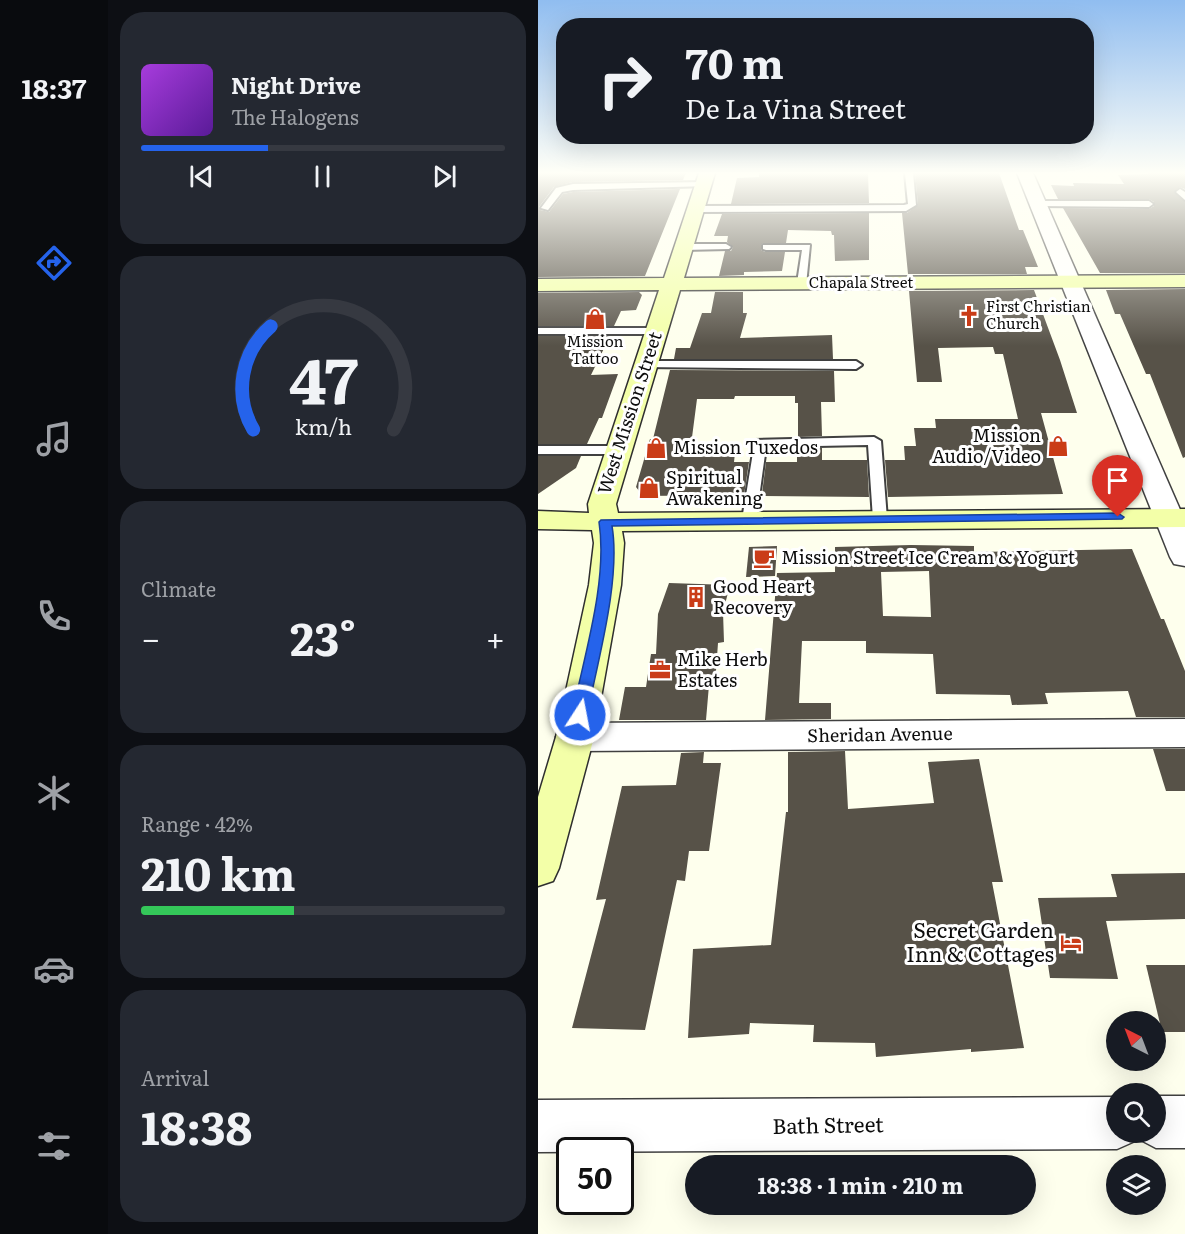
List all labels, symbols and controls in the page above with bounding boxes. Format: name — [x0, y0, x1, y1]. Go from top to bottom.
text: 70 m — [685, 30, 784, 92]
icon: right — [586, 42, 664, 120]
text: 18:37 — [22, 67, 86, 107]
text: Night Drive — [231, 68, 361, 101]
text: De La Vina Street — [685, 87, 906, 127]
text: The Halogens — [231, 101, 359, 131]
icon: previous — [185, 160, 218, 193]
icon: pause — [306, 160, 339, 193]
icon: next — [428, 160, 461, 193]
icon: directions — [33, 242, 75, 284]
street label: Chapala Street — [809, 270, 913, 293]
place label: First Christian Church — [986, 294, 1091, 334]
church icon: First Christian Church — [957, 304, 981, 328]
shop icon: Mission Tattoo — [583, 307, 607, 331]
street label: West Mission Street — [590, 327, 668, 497]
place label: Mission Tattoo — [566, 329, 624, 369]
text: 47 — [288, 331, 358, 423]
text: km/h — [294, 410, 352, 442]
icon: music — [33, 418, 75, 460]
place label: Mission Audio/Video — [932, 421, 1041, 469]
place label: Mission Tuxedos — [673, 433, 818, 460]
shop icon: Mission Audio/Video — [1046, 434, 1070, 458]
shop icon: Mission Tuxedos — [644, 436, 668, 460]
pin — [1092, 455, 1143, 517]
place label: Spiritual Awakening — [666, 463, 764, 511]
icon: arrive — [1101, 464, 1134, 497]
shop icon: Spiritual Awakening — [637, 476, 661, 500]
place label: Mission Street Ice Cream & Yogurt — [781, 543, 1076, 570]
cafe icon: Mission Street Ice Cream & Yogurt — [752, 546, 776, 570]
place label: Good Heart Recovery — [713, 572, 813, 620]
text: Climate — [141, 573, 216, 603]
building icon: Good Heart Recovery — [684, 585, 708, 609]
icon: phone — [33, 595, 75, 637]
text: 23° — [290, 603, 356, 670]
text: − — [141, 612, 160, 661]
text: + — [486, 612, 505, 661]
place label: Mike Herb Estates — [677, 645, 768, 693]
office icon: Mike Herb Estates — [648, 658, 672, 682]
position arrow — [548, 683, 612, 747]
street label: Sheridan Avenue — [807, 719, 953, 748]
icon: climate — [33, 772, 75, 814]
text: Range · 42% — [141, 808, 253, 838]
text: 210 km — [141, 838, 296, 905]
place label: Secret Garden Inn & Cottages — [906, 913, 1054, 968]
hotel icon: Secret Garden Inn & Cottages — [1059, 931, 1083, 955]
icon: car — [33, 948, 75, 990]
north arrow — [1106, 1011, 1166, 1071]
map controls — [1106, 1011, 1166, 1215]
text: Arrival — [141, 1062, 209, 1092]
button: search — [1106, 1083, 1166, 1143]
text: 18:38 — [141, 1092, 252, 1159]
street label: Bath Street — [772, 1107, 884, 1140]
icon: filters — [33, 1125, 75, 1167]
speed limit sign: 50 — [556, 1137, 634, 1215]
button: layers — [1106, 1155, 1166, 1215]
text: 18:38 · 1 min · 210 m — [757, 1168, 964, 1201]

